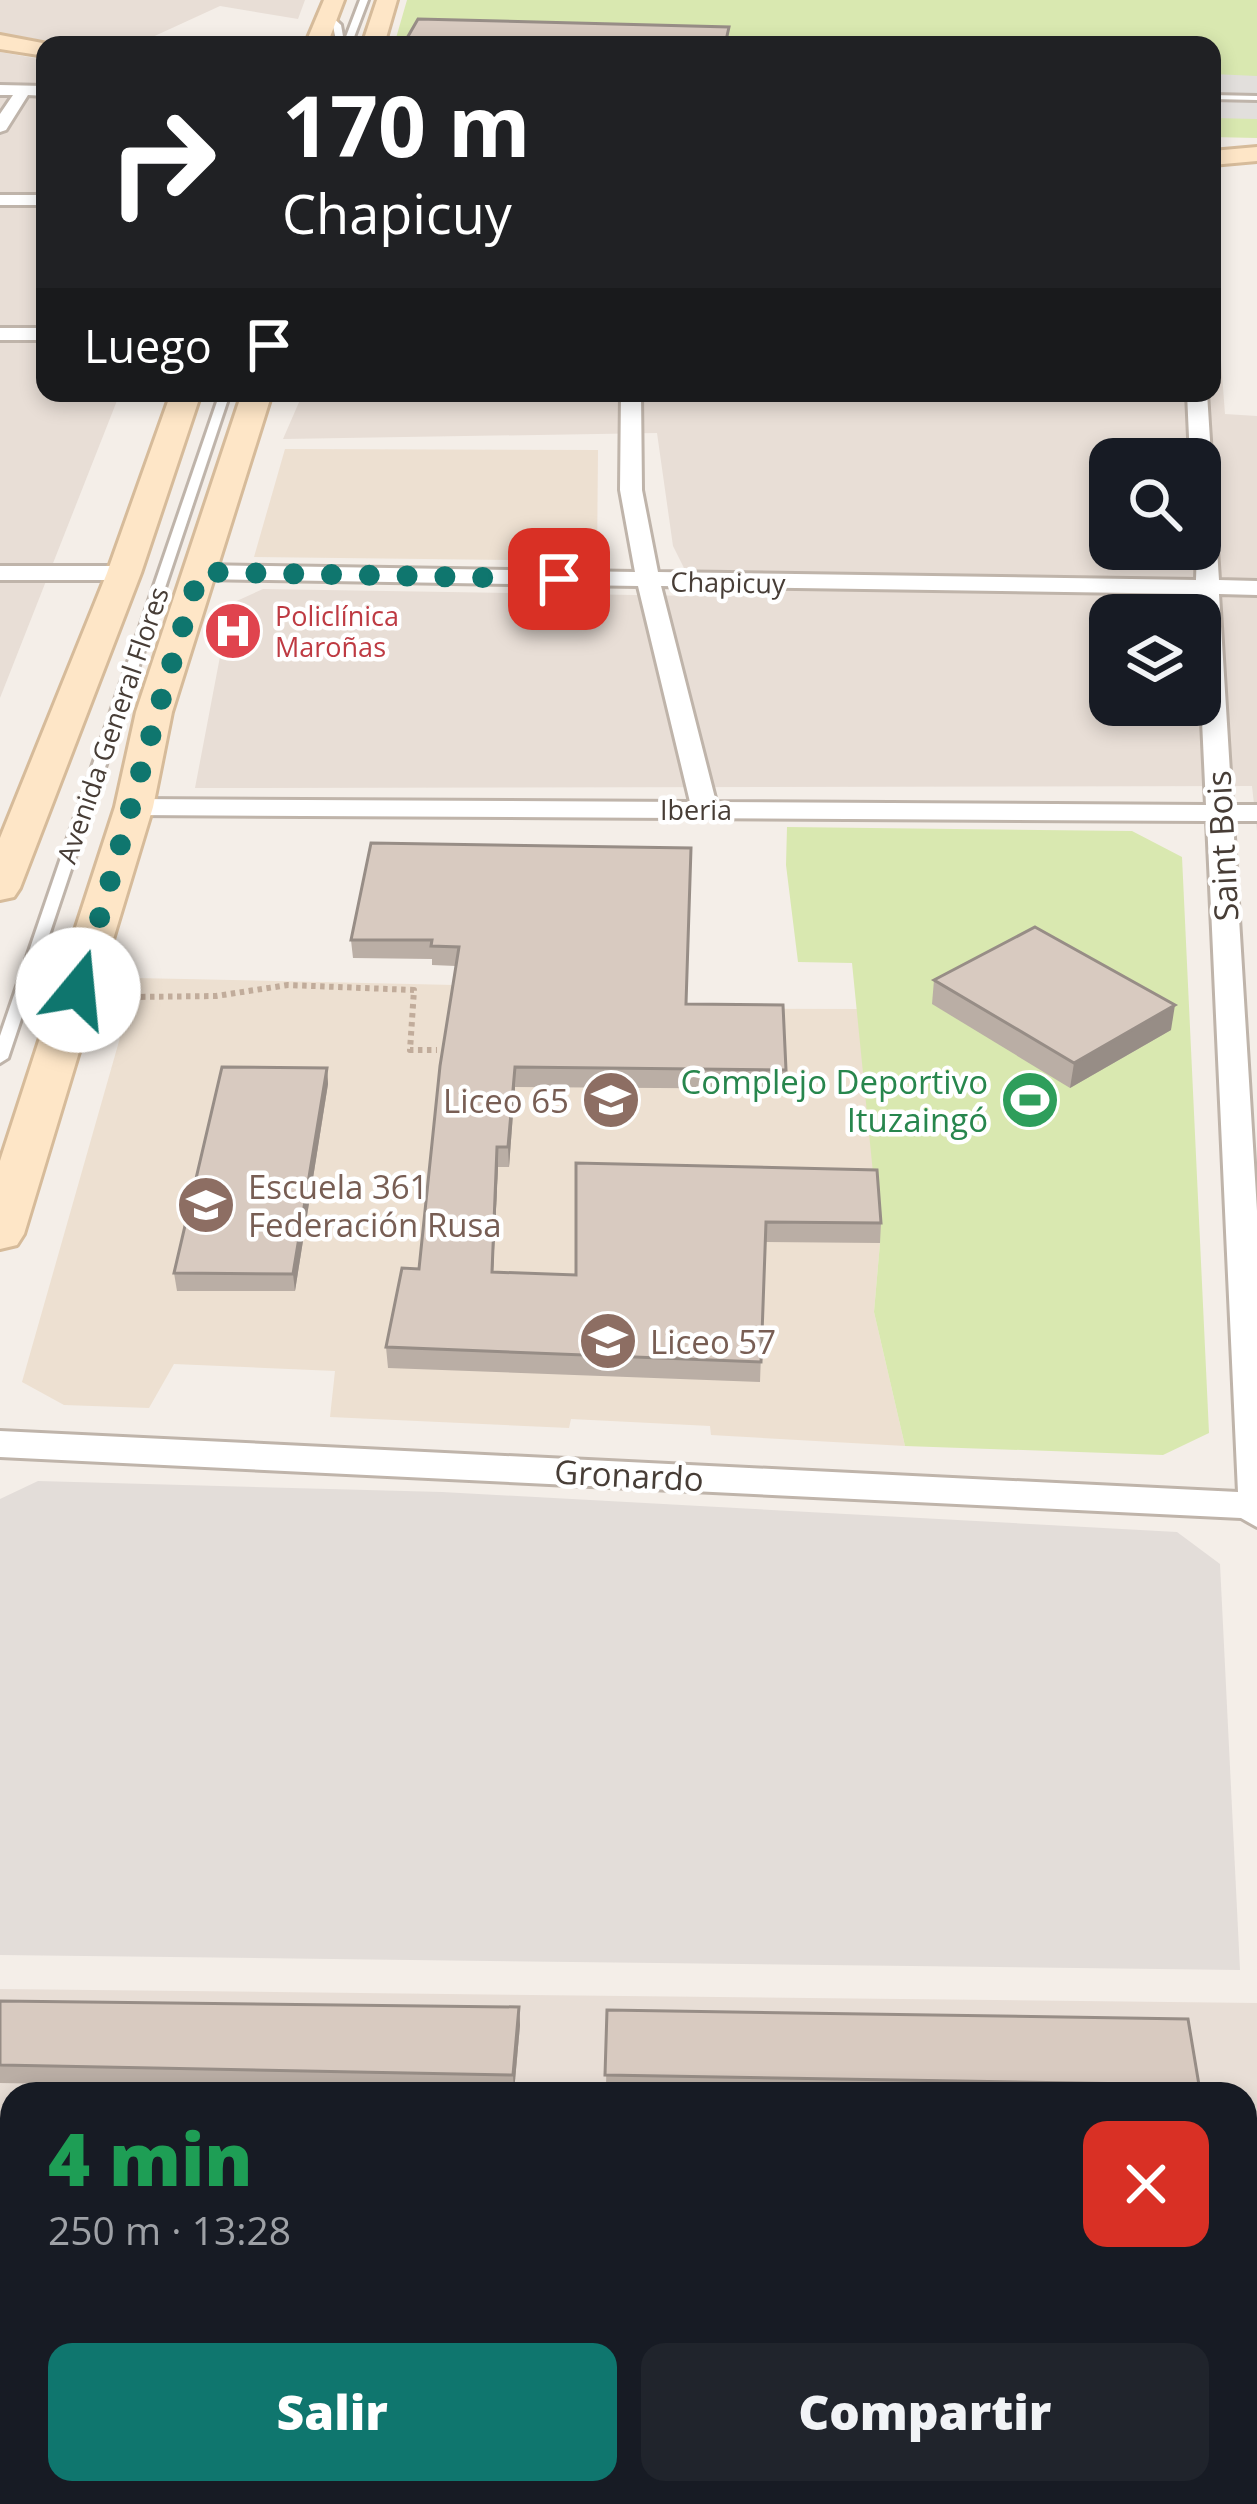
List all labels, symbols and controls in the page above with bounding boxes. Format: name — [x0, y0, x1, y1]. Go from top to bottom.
text: 170 m — [282, 67, 530, 182]
icon: right — [84, 84, 240, 240]
text: Chapicuy — [282, 176, 512, 250]
icon: arrive — [236, 312, 302, 378]
text: Luego — [84, 315, 212, 376]
map controls — [1089, 438, 1221, 726]
button: search — [1089, 438, 1221, 570]
pin — [508, 528, 610, 630]
icon: arrive — [526, 546, 592, 612]
street label: Chapicuy — [670, 562, 786, 602]
street label: Avenida General Flores — [47, 582, 177, 868]
button: layers — [1089, 594, 1221, 726]
place label: Policlínica Maroñas — [275, 597, 399, 665]
hospital icon: Policlínica Maroñas — [202, 600, 264, 662]
street label: Saint Bois — [1196, 770, 1248, 922]
street label: Iberia — [660, 791, 732, 828]
position arrow — [15, 927, 141, 1053]
place label: Complejo Deportivo Ituzaingó — [681, 1059, 988, 1142]
school or university icon: Liceo 65 — [580, 1069, 642, 1131]
sports icon: Complejo Deportivo Ituzaingó — [999, 1069, 1061, 1131]
place label: Liceo 65 — [443, 1078, 569, 1123]
place label: Escuela 361 Federación Rusa — [248, 1164, 502, 1247]
school or university icon: Escuela 361 Federación Rusa — [175, 1174, 237, 1236]
school or university icon: Liceo 57 — [577, 1310, 639, 1372]
place label: Liceo 57 — [650, 1319, 776, 1364]
street label: Gronardo — [553, 1449, 705, 1501]
text: 4 min — [48, 2109, 253, 2207]
button: close — [1083, 2121, 1209, 2247]
text: 250 m · 13:28 — [48, 2203, 291, 2256]
button: Salir — [48, 2343, 617, 2481]
button: Compartir — [641, 2343, 1209, 2481]

